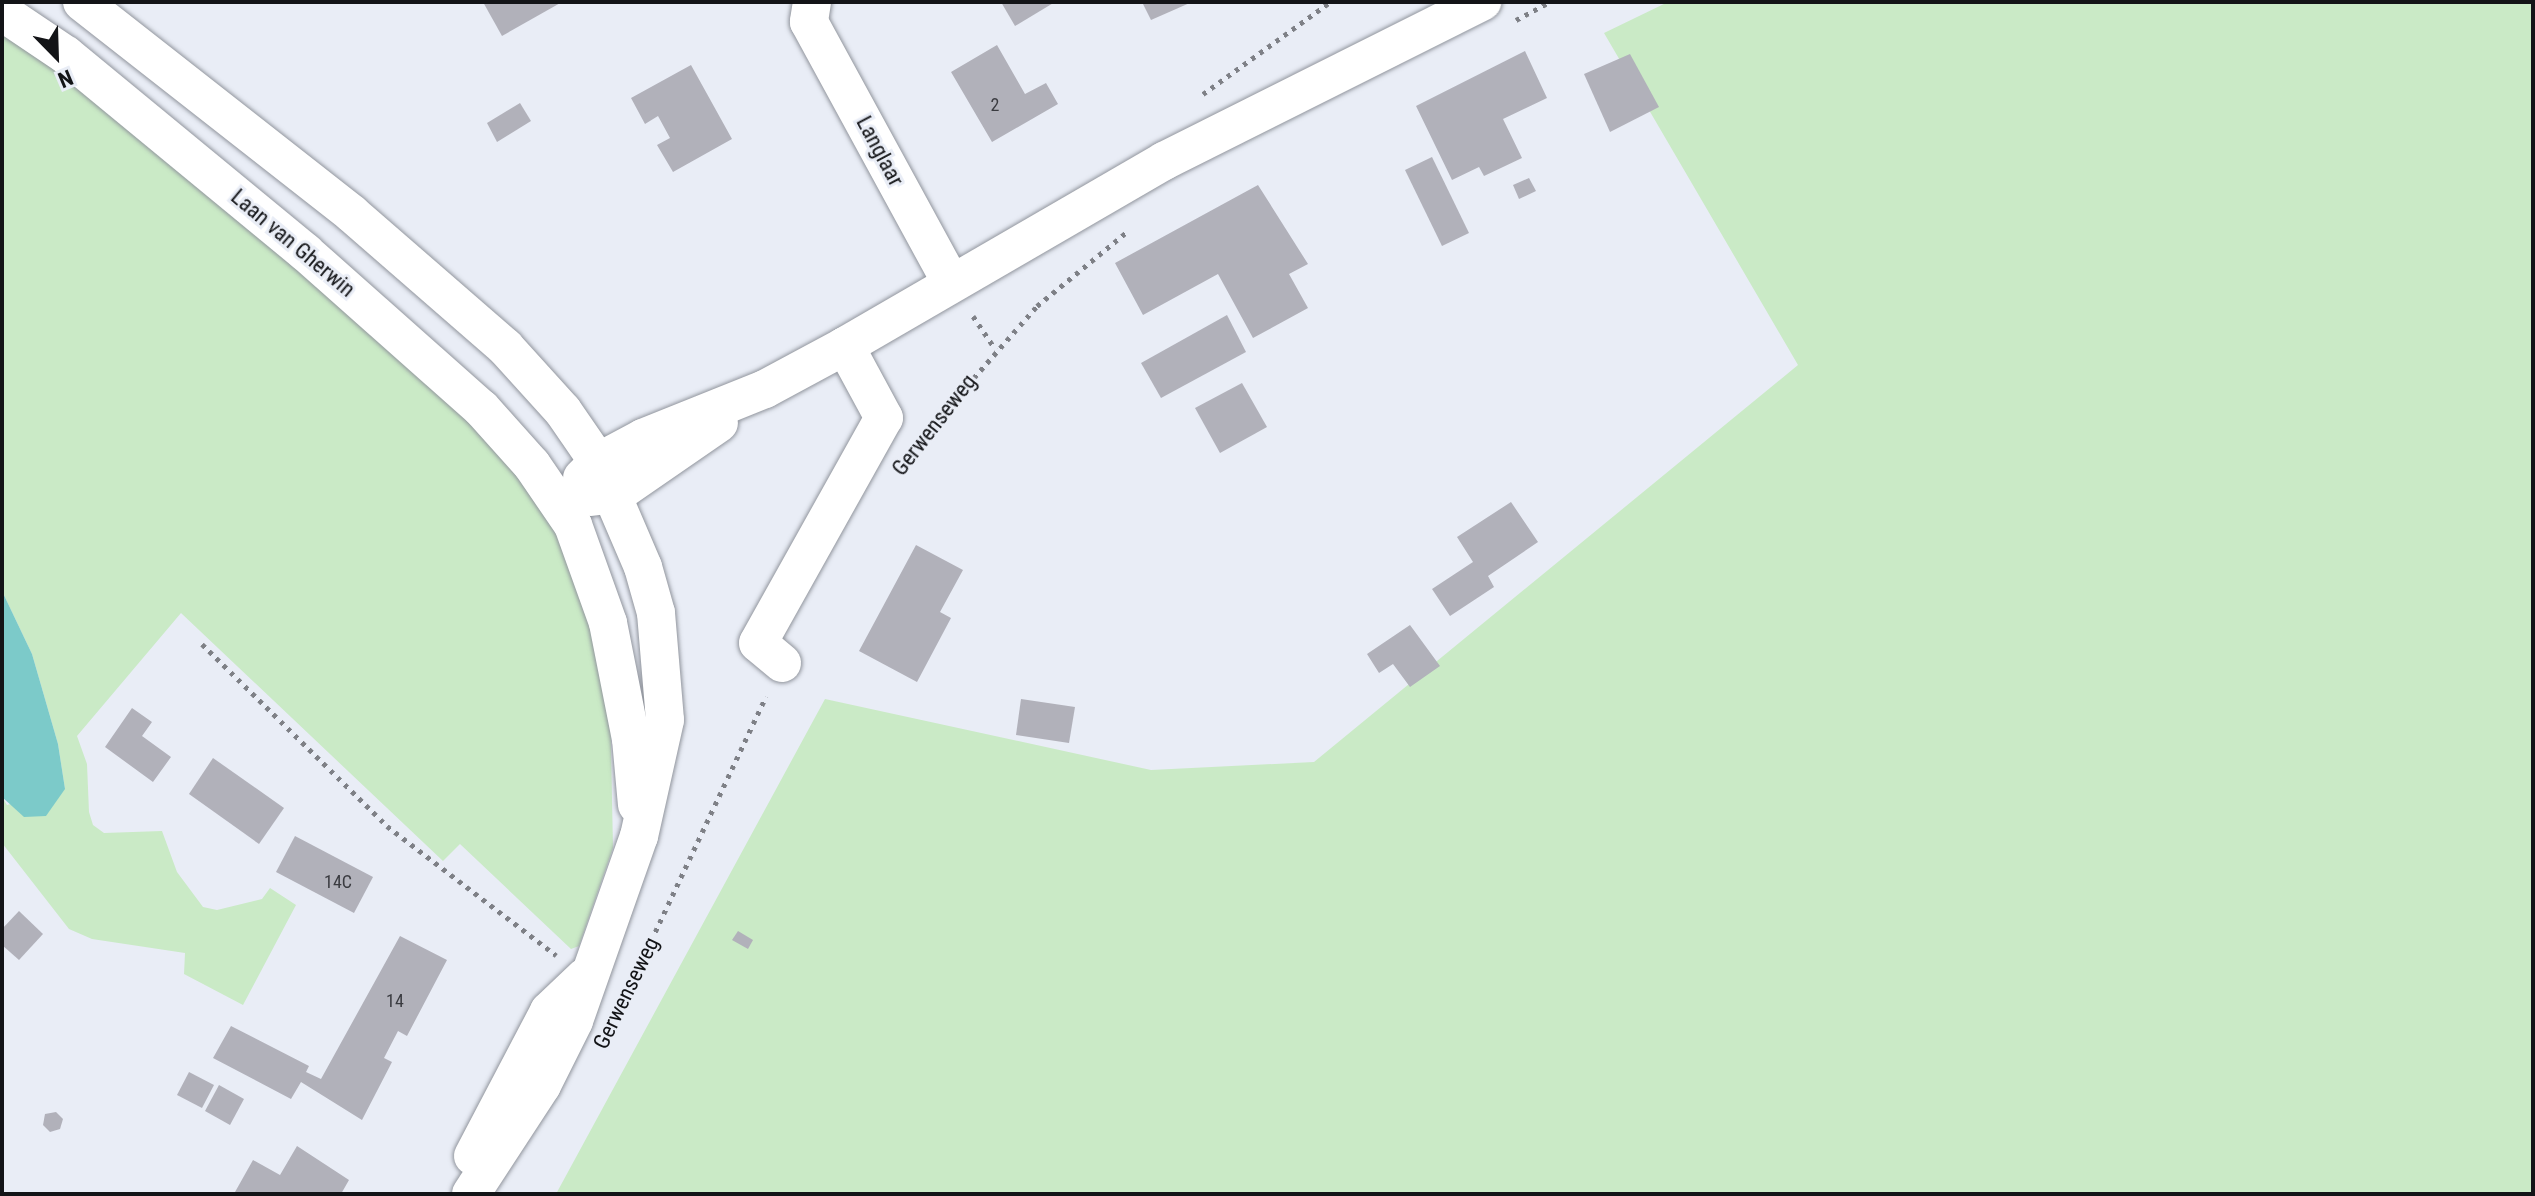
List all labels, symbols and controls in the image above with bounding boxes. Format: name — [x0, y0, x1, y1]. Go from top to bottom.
north arrow — [16, 16, 96, 96]
text: N — [54, 64, 77, 93]
house number: 2 — [991, 94, 999, 116]
street label: Langlaar — [851, 112, 909, 190]
street label: Laan van Gherwin — [226, 184, 360, 302]
street label: Gerwenseweg — [886, 369, 982, 481]
house number: 14C — [324, 871, 352, 893]
street label: Gerwenseweg — [588, 933, 664, 1053]
house number: 14 — [386, 990, 404, 1012]

